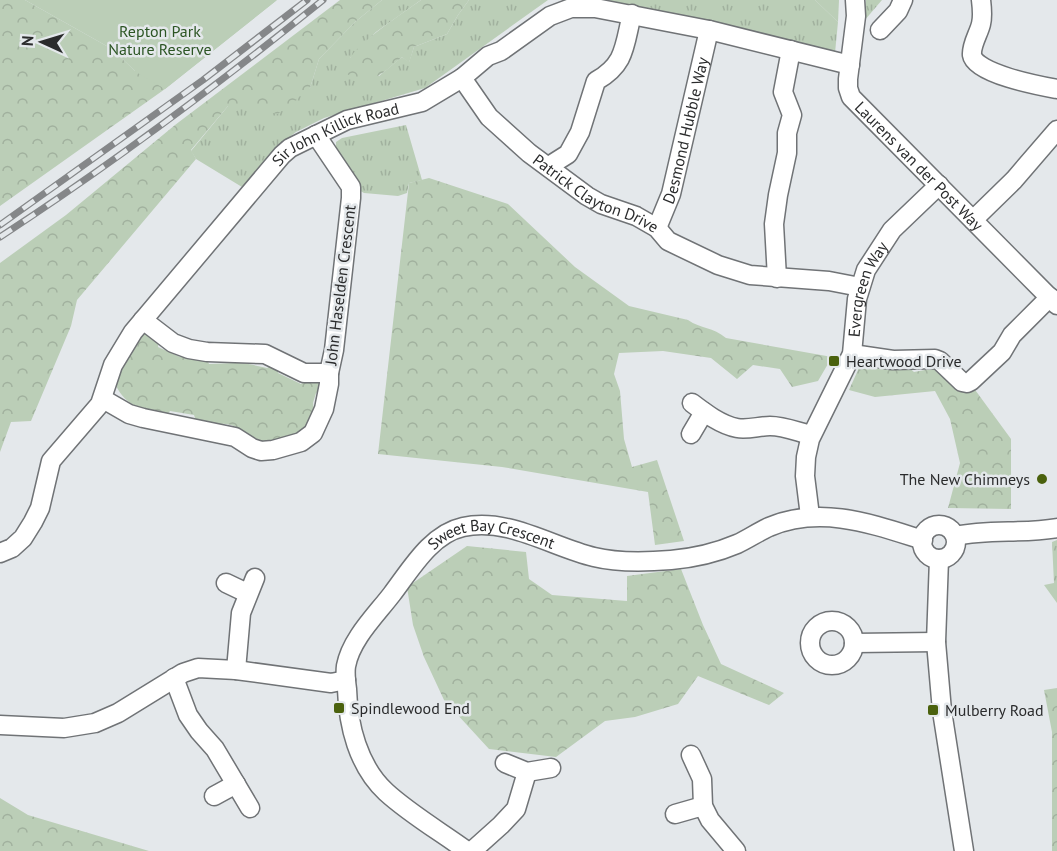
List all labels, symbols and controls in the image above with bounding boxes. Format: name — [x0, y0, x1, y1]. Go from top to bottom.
north arrow — [12, 12, 72, 72]
park label: Repton Park Nature Reserve — [108, 21, 212, 59]
text: N — [17, 35, 37, 47]
street label: Desmond Hubble Way — [658, 55, 713, 207]
street label: Laurens van der Post Way — [851, 97, 988, 235]
street label: Sir John Killick Road — [267, 98, 401, 170]
street label: Patrick Clayton Drive — [529, 150, 662, 237]
street label: John Haselden Crescent — [320, 203, 360, 367]
street label: Evergreen Way — [844, 237, 892, 338]
place label: Heartwood Drive — [846, 351, 962, 371]
marker: Heartwood Drive — [827, 354, 841, 368]
place label: The New Chimneys — [900, 469, 1030, 489]
marker: The New Chimneys — [1035, 472, 1049, 486]
street label: Sweet Bay Crescent — [423, 515, 558, 554]
place label: Spindlewood End — [351, 698, 470, 718]
place label: Mulberry Road — [945, 700, 1044, 720]
marker: Spindlewood End — [332, 701, 346, 715]
marker: Mulberry Road — [926, 703, 940, 717]

